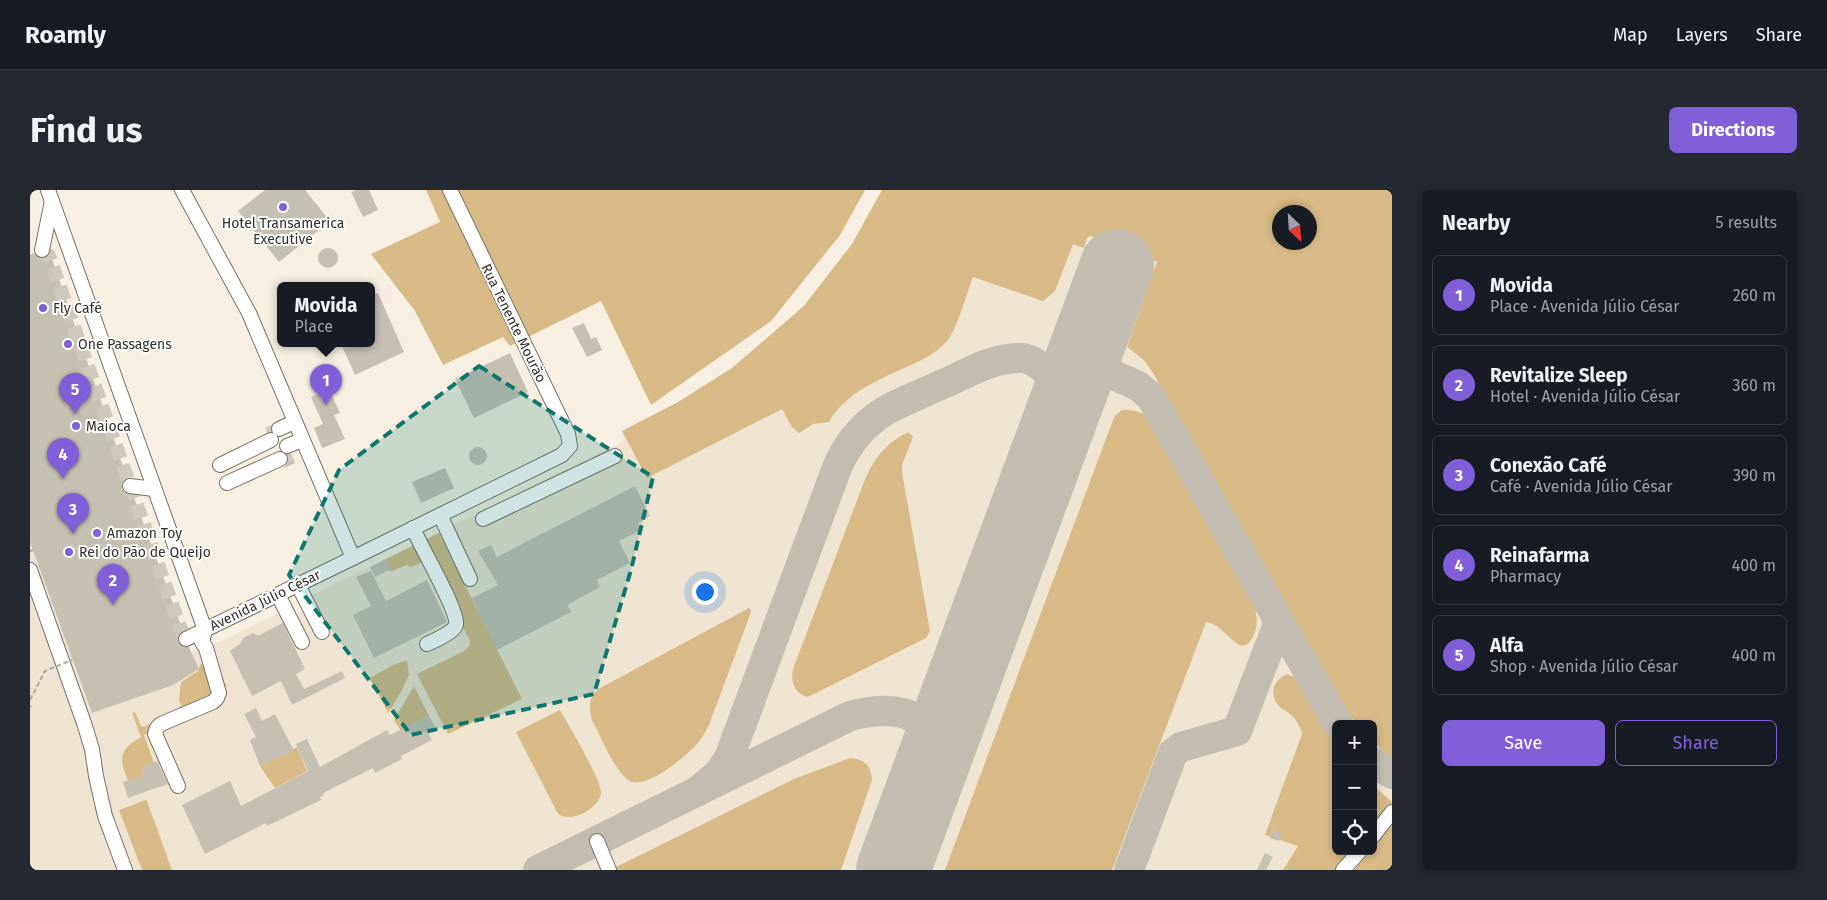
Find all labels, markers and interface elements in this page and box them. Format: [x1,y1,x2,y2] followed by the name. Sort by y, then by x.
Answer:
[25,21,106,49] text: Roamly
[1613,24,1648,46] text: Map
[1676,24,1728,46] text: Layers
[1756,24,1802,46] text: Share
[1669,107,1797,153] button: Directions
[30,109,142,151] text: Find us
[277,201,289,213] marker: Hotel Transamerica Executive
[1272,205,1317,250] north arrow
[1442,210,1510,236] text: Nearby
[1716,213,1777,232] text: 5 results
[222,215,344,248] place label: Hotel Transamerica Executive
[477,261,550,385] street label: Rua Tenente Mourão
[1490,274,1553,297] text: Movida
[277,282,375,347] popup
[1455,286,1463,305] text: 1
[1733,286,1776,305] text: 260 m
[295,294,357,317] text: Movida
[1490,297,1679,316] text: Place · Avenida Júlio César
[53,300,102,317] place label: Fly Café
[37,302,49,314] marker: Fly Café
[295,317,333,336] text: Place
[78,336,172,353] place label: One Passagens
[62,338,74,350] marker: One Passagens
[310,364,342,405] pin: 1
[1490,364,1628,387] text: Revitalize Sleep
[59,373,91,414] pin: 5
[1455,376,1463,395] text: 2
[1733,376,1776,395] text: 360 m
[1490,387,1680,406] text: Hotel · Avenida Júlio César
[86,418,131,435] place label: Maioca
[70,420,82,432] marker: Maioca
[47,438,79,479] pin: 4
[1490,454,1607,477] text: Conexão Café
[1455,466,1463,485] text: 3
[1733,466,1776,485] text: 390 m
[1490,477,1672,496] text: Café · Avenida Júlio César
[57,493,89,534] pin: 3
[107,525,182,542] place label: Amazon Toy
[91,527,103,539] marker: Amazon Toy
[79,544,211,561] place label: Rei do Pão de Queijo
[1490,544,1589,567] text: Reinafarma
[63,546,75,558] marker: Rei do Pão de Queijo
[1454,556,1464,575] text: 4
[1732,556,1776,575] text: 400 m
[97,564,129,605] pin: 2
[207,566,324,635] street label: Avenida Júlio César
[1490,567,1561,586] text: Pharmacy
[692,579,718,605] your location
[1490,634,1524,657] text: Alfa
[1455,646,1463,665] text: 5
[1732,646,1776,665] text: 400 m
[1490,657,1678,676] text: Shop · Avenida Júlio César
[1332,720,1377,855] map controls
[1332,720,1377,765] button: +
[1442,720,1605,766] button: Save
[1615,720,1777,766] button: Share
[1332,765,1377,810] button: −
[1332,810,1377,855] button: locate

